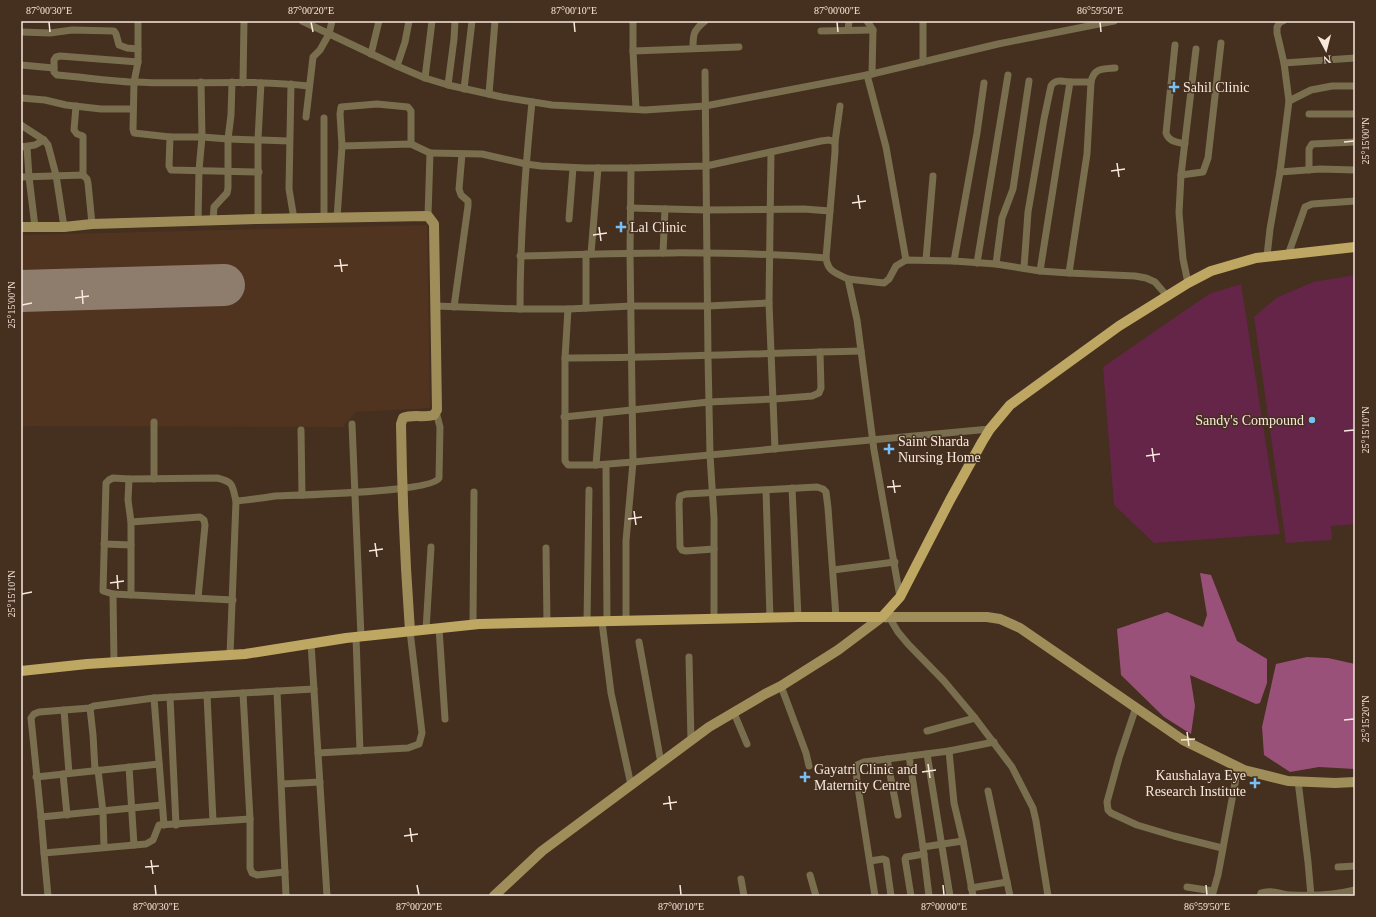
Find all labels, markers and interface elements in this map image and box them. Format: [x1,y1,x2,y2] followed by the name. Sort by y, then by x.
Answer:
[26,5,72,16] text: 87°00'30"E
[288,5,334,16] text: 87°00'20"E
[551,5,597,16] text: 87°00'10"E
[814,5,860,16] text: 87°00'00"E
[1077,5,1123,16] text: 86°59'50"E
[1306,30,1346,70] north arrow
[1322,53,1332,66] text: N
[1183,80,1250,95] place label: Sahil Clinic
[1168,81,1180,93] marker: Sahil Clinic
[1360,117,1371,165] text: 25°15'00"N
[630,220,686,235] place label: Lal Clinic
[615,221,627,233] marker: Lal Clinic
[6,281,17,329] text: 25°15'00"N
[1360,406,1371,454] text: 25°15'10"N
[1195,413,1304,428] place label: Sandy's Compound
[1307,415,1317,425] marker: Sandy's Compound
[898,434,981,465] place label: Saint Sharda Nursing Home
[883,443,895,455] marker: Saint Sharda Nursing Home
[6,570,17,618] text: 25°15'10"N
[1360,695,1371,743] text: 25°15'20"N
[814,762,917,793] place label: Gayatri Clinic and Maternity Centre
[1145,768,1246,799] place label: Kaushalaya Eye Research Institute
[799,771,811,783] marker: Gayatri Clinic and Maternity Centre
[1249,777,1261,789] marker: Kaushalaya Eye Research Institute
[133,901,179,912] text: 87°00'30"E
[396,901,442,912] text: 87°00'20"E
[658,901,704,912] text: 87°00'10"E
[921,901,967,912] text: 87°00'00"E
[1184,901,1230,912] text: 86°59'50"E

